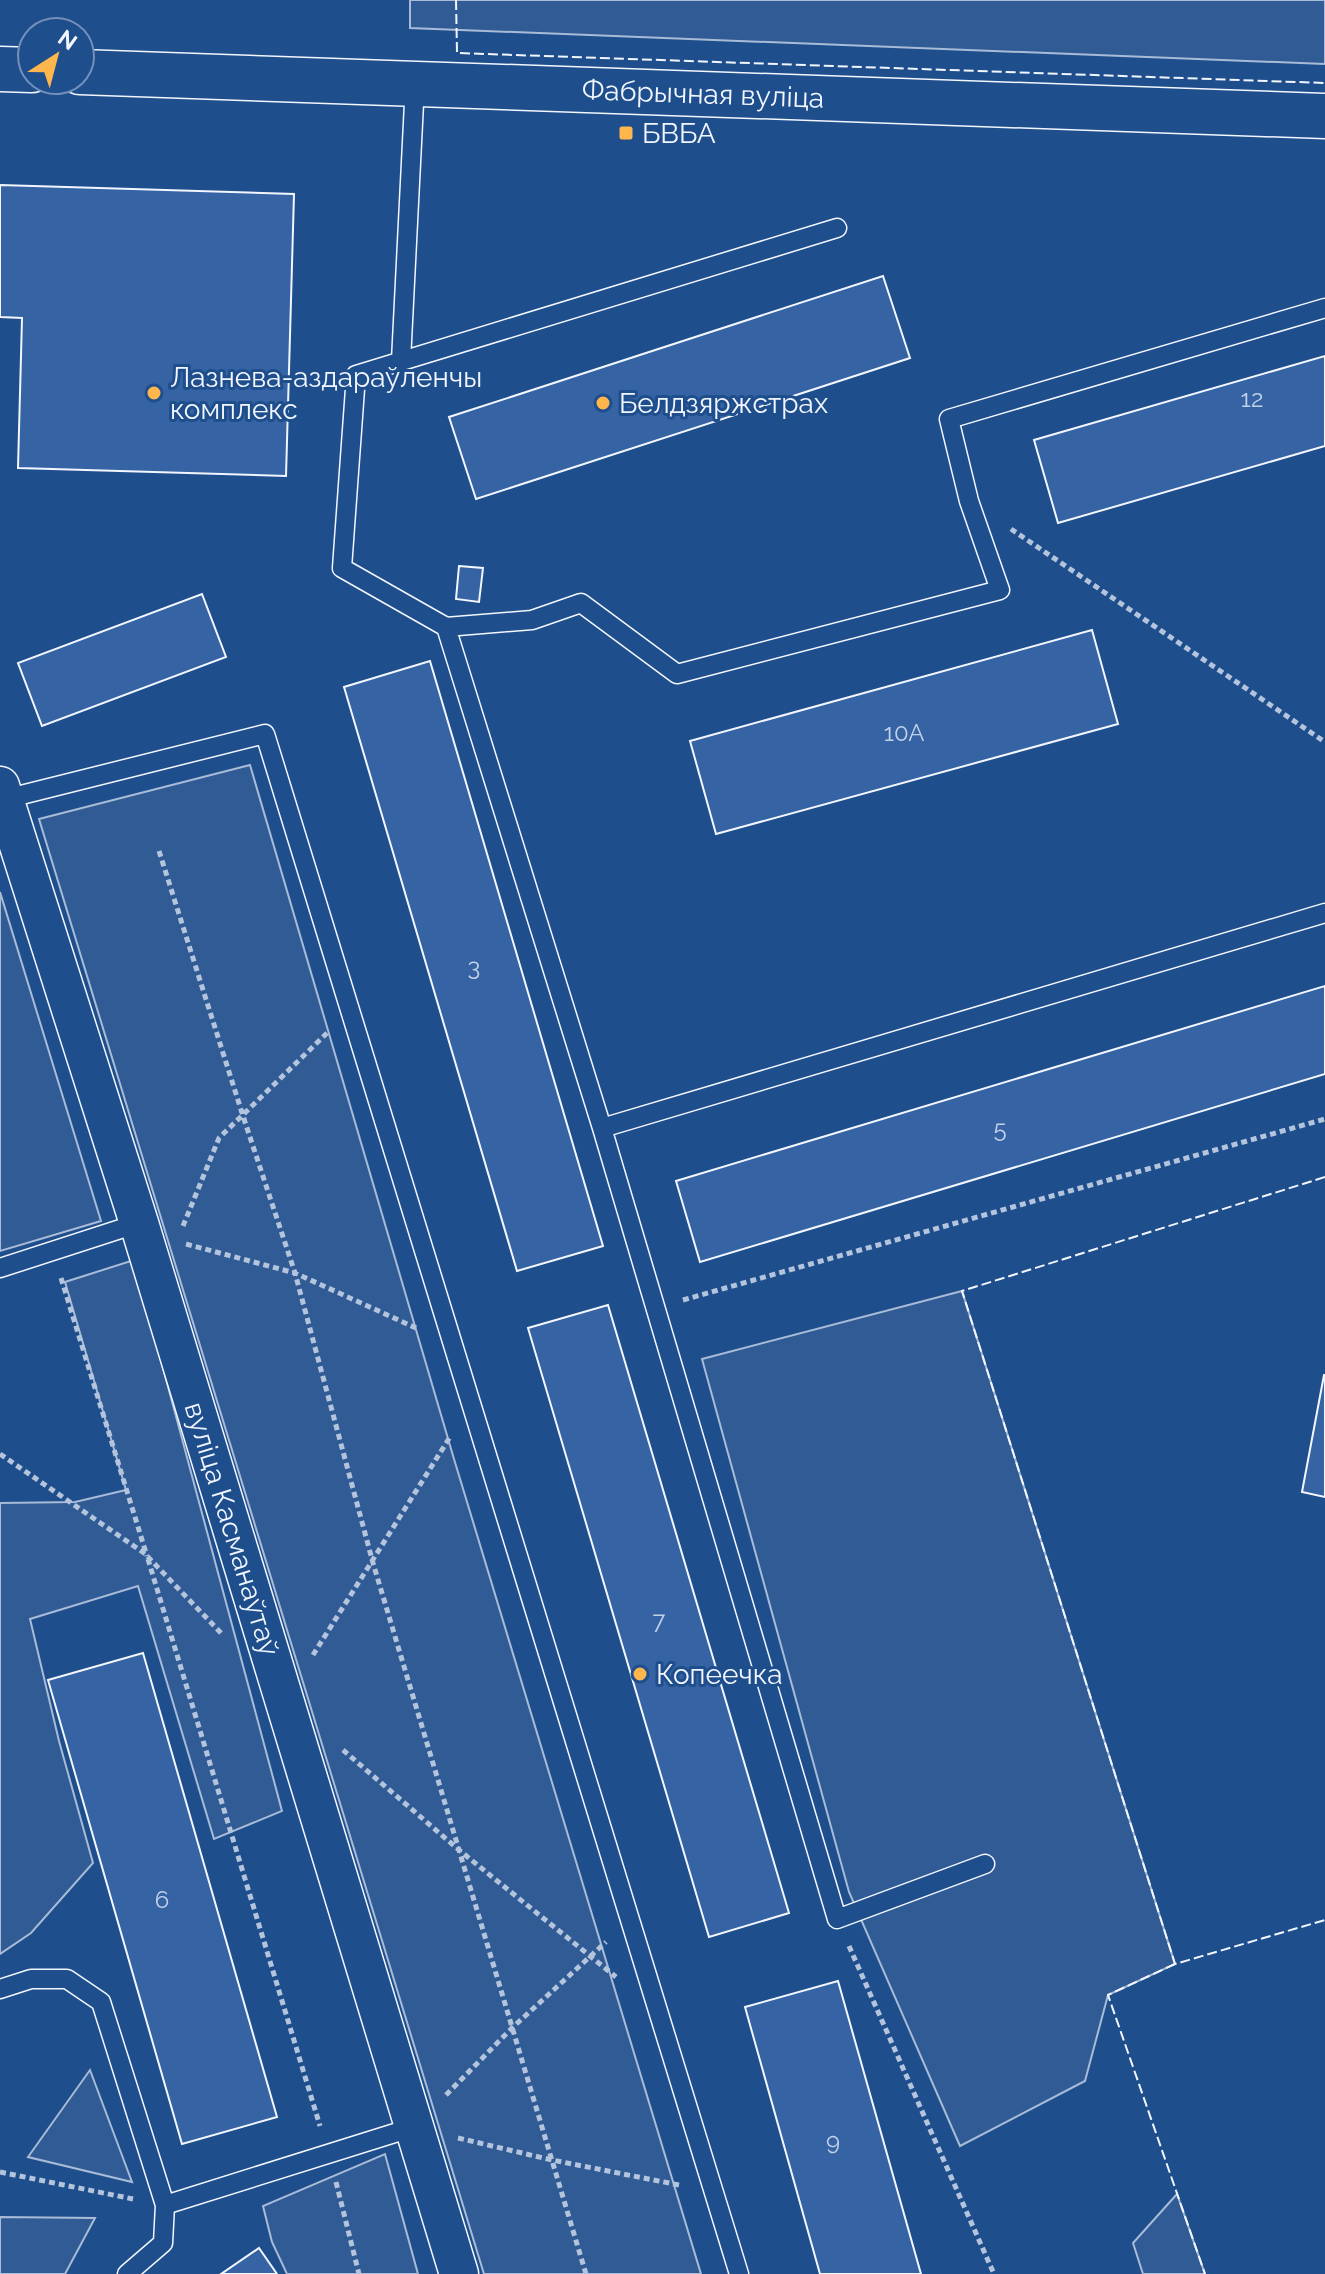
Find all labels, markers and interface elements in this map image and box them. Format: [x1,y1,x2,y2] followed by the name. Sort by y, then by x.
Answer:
[16,16,96,96] north arrow
[53,24,82,55] text: N
[581,73,825,115] street label: Фабрычная вуліца
[642,117,716,150] place label: БВБА
[617,124,635,142] marker: БВБА
[170,361,482,426] place label: Лазнева-аздараўленчы комплекс
[145,384,163,402] marker: Лазнева-аздараўленчы комплекс
[1241,384,1263,413] house number: 12
[619,387,828,420] place label: Белдзяржстрах
[594,394,612,412] marker: Белдзяржстрах
[884,718,924,747] house number: 10А
[468,952,480,981] house number: 3
[993,1114,1007,1143] house number: 5
[178,1398,286,1660] street label: вуліца Касманаўтаў
[653,1606,666,1635] house number: 7
[656,1658,783,1691] place label: Копеечка
[631,1665,649,1683] marker: Копеечка
[155,1885,169,1914] house number: 6
[826,2127,840,2156] house number: 9

